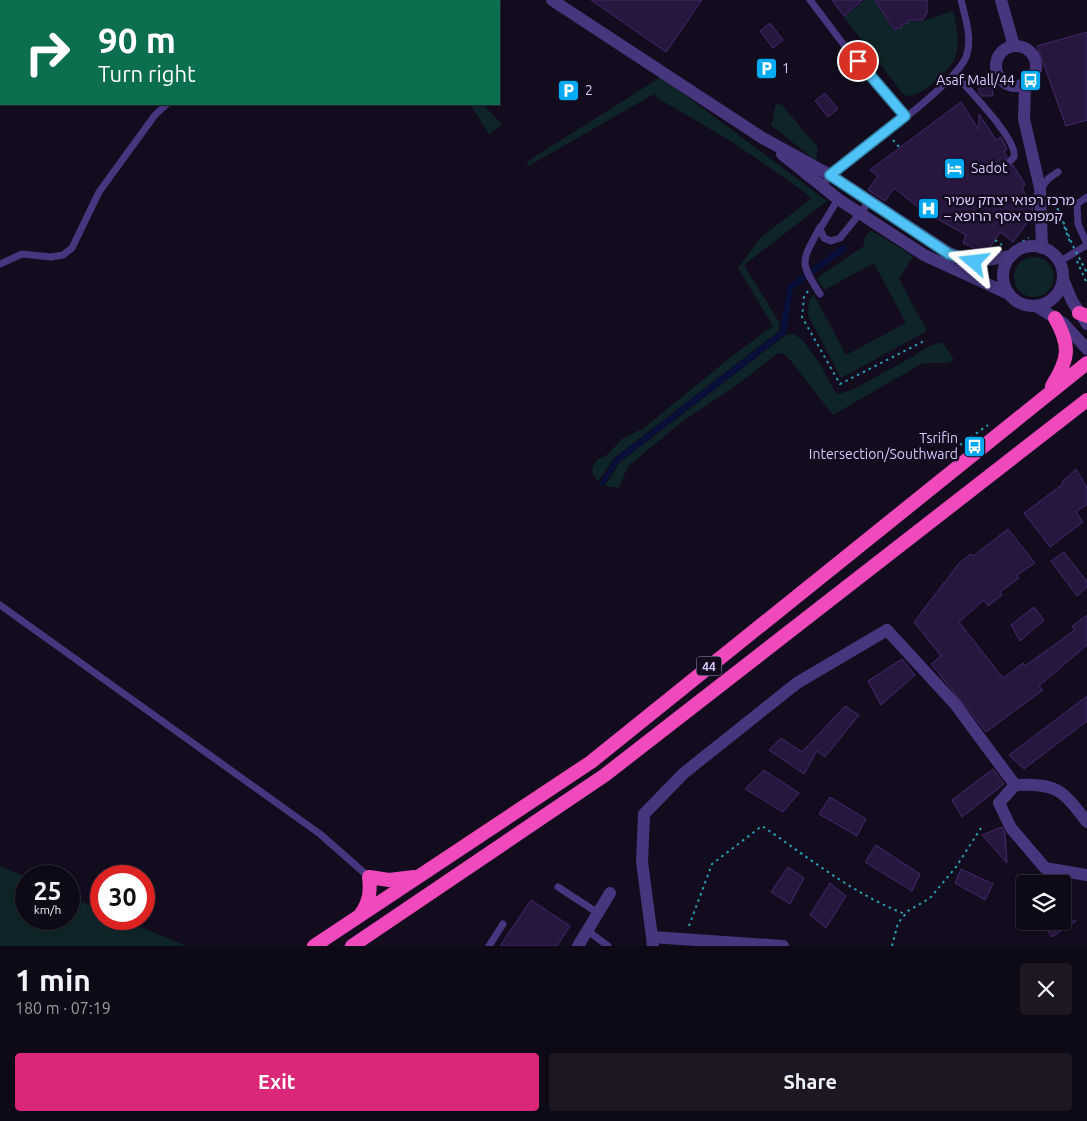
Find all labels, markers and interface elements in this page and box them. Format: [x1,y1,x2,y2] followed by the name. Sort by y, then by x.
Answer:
[15,20,80,85] icon: right
[98,20,176,60] text: 90 m
[837,40,879,82] pin
[844,47,872,75] icon: arrive
[754,56,778,80] parking icon: 1
[782,60,790,76] place label: 1
[98,61,196,86] text: Turn right
[1019,68,1043,92] bus stop icon: Asaf Mall/44
[936,72,1015,88] place label: Asaf Mall/44
[557,78,581,102] parking icon: 2
[585,82,593,98] place label: 2
[943,156,967,180] hotel icon: Sadot
[971,160,1008,176] place label: Sadot
[943,192,1075,224] place label: מרכז רפואי יצחק שמיר – קמפוס אסף הרופא
[916,196,940,220] hospital icon: מרכז רפואי יצחק שמיר – קמפוס אסף הרופא
[947,235,999,287] position arrow
[809,430,958,462] place label: Tsrifin Intersection/Southward
[962,434,986,458] bus stop icon: Tsrifin Intersection/Southward
[696,656,722,676] road number: 44
[90,865,155,930] speed limit sign: 30
[1016,875,1071,930] map controls
[1016,875,1071,930] button: layers
[33,877,62,905] text: 25
[34,903,61,916] text: km/h
[15,963,91,997] text: 1 min
[1020,963,1072,1015] button: close
[15,999,111,1017] text: 180 m · 07:19
[15,1053,539,1111] button: Exit
[549,1053,1072,1111] button: Share

